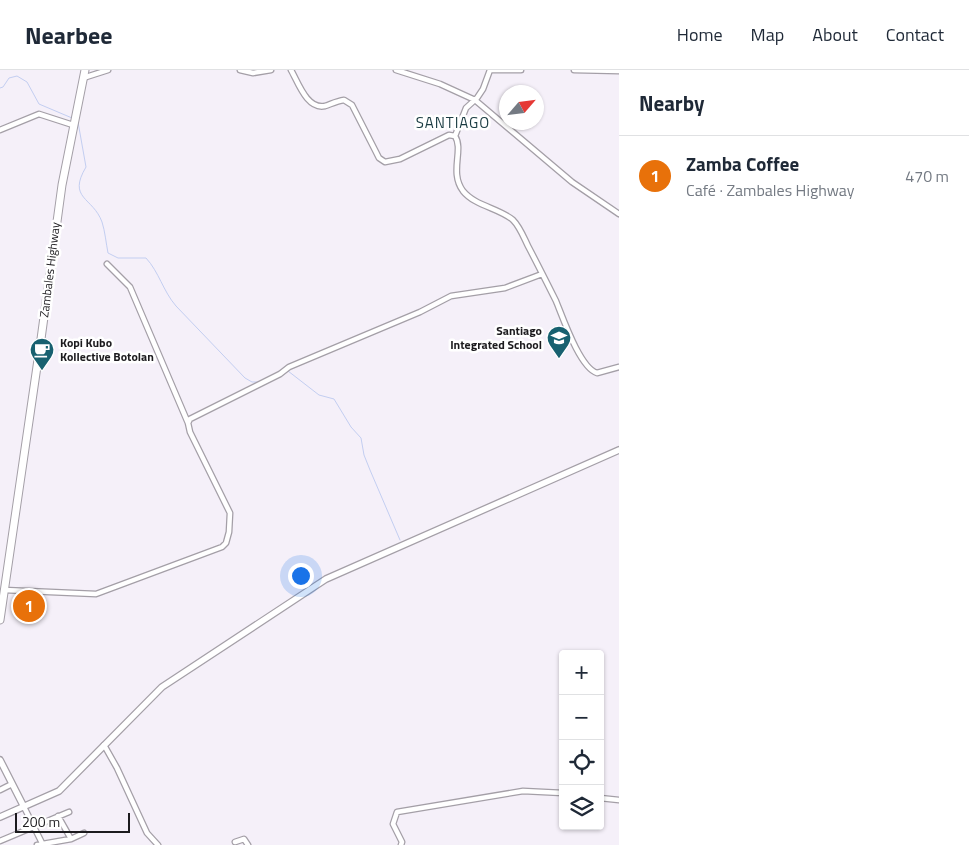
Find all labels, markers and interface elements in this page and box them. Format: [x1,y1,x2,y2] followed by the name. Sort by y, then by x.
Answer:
[25,17,112,53] text: Nearbee
[677,21,723,48] text: Home
[751,21,784,48] text: Map
[812,21,858,48] text: About
[886,21,944,48] text: Contact
[499,85,544,130] north arrow
[639,87,704,119] text: Nearby
[416,111,490,134] district label: SANTIAGO
[686,149,799,178] text: Zamba Coffee
[651,164,659,188] text: 1
[905,164,949,188] text: 470 m
[686,178,854,202] text: Café · Zambales Highway
[34,221,65,319] street label: Zambales Highway
[450,321,542,354] place label: Santiago Integrated School
[546,325,572,359] school or university icon: Santiago Integrated School
[60,333,154,366] place label: Kopi Kubo Kollective Botolan
[29,337,55,371] cafe icon: Kopi Kubo Kollective Botolan
[288,563,314,589] your location
[13,587,45,625] pin: 1
[559,650,604,830] map controls
[559,650,604,695] button: +
[559,695,604,740] button: −
[559,740,604,785] button: locate
[559,785,604,830] button: layers
[15,810,130,833] scale bar
[22,811,60,832] text: 200 m

